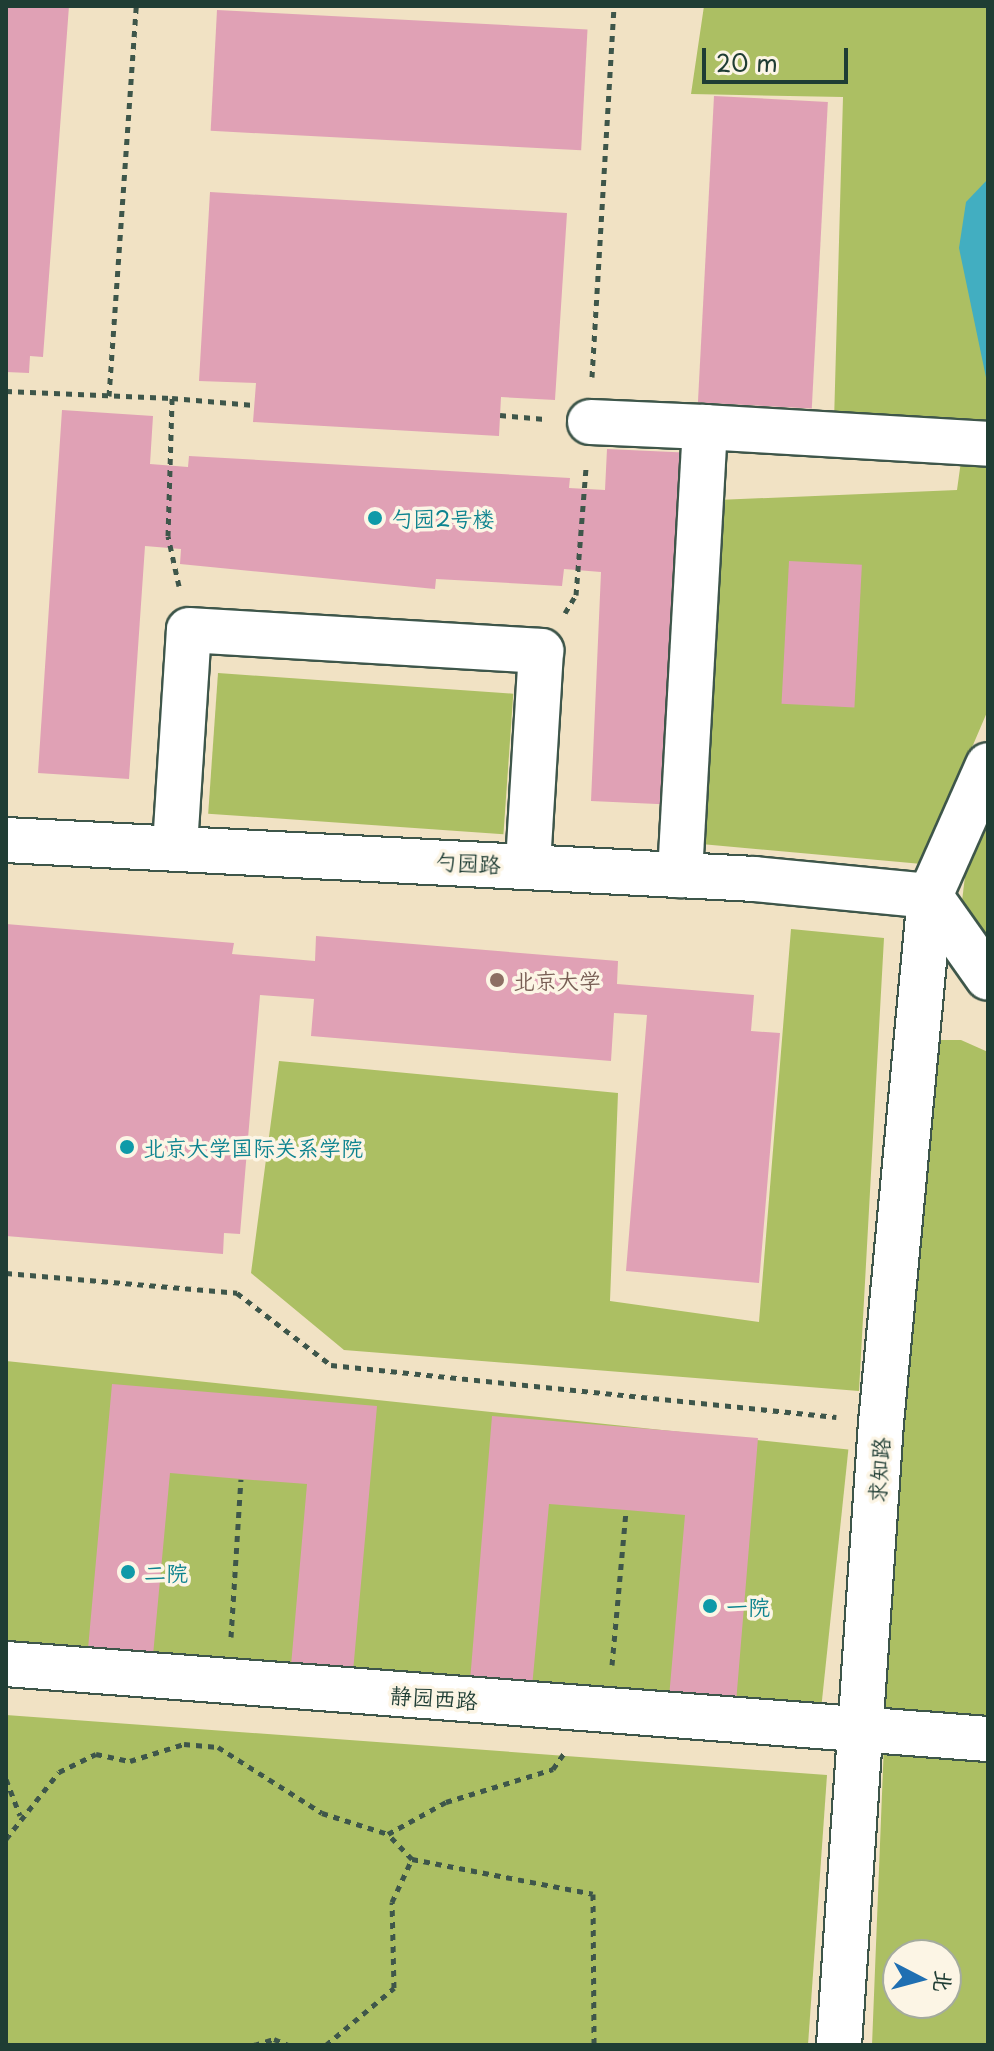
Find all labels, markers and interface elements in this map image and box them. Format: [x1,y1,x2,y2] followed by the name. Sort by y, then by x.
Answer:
[706,32,852,82] scale bar
[716,44,778,80] text: 20 m
[391,505,495,531] place label: 勺园2号楼
[366,509,384,527] marker: 勺园2号楼
[434,847,502,877] street label: 勺园路
[513,967,601,993] place label: 北京大学
[488,971,506,989] marker: 北京大学
[143,1134,363,1160] place label: 北京大学国际关系学院
[118,1138,136,1156] marker: 北京大学国际关系学院
[863,1436,893,1504] street label: 求知路
[144,1559,188,1585] place label: 二院
[119,1563,137,1581] marker: 二院
[726,1593,770,1619] place label: 一院
[701,1597,719,1615] marker: 一院
[389,1681,479,1713] street label: 静园西路
[882,1939,962,2019] north arrow
[927,1969,962,1994] text: 北

